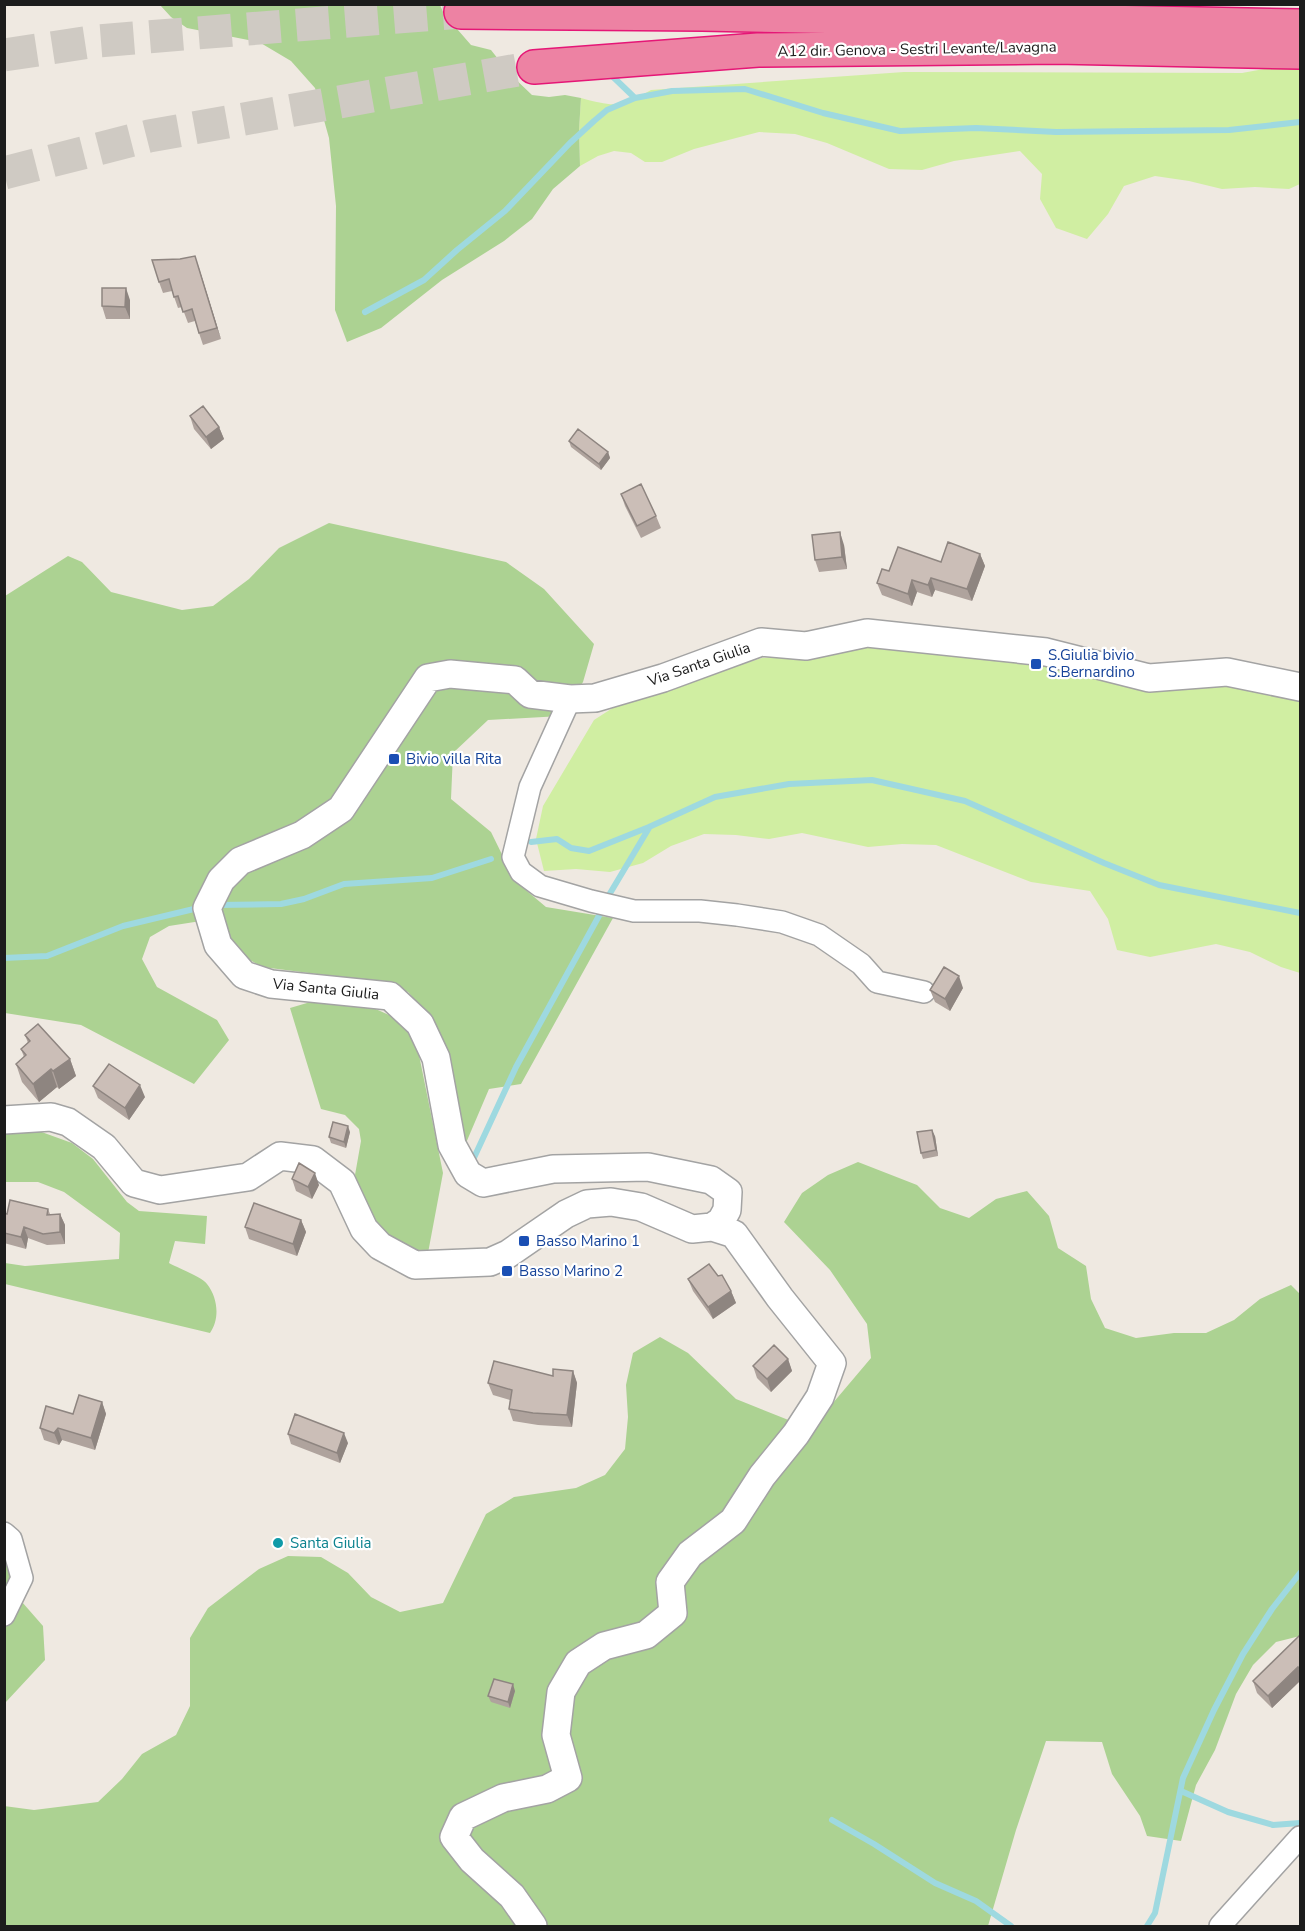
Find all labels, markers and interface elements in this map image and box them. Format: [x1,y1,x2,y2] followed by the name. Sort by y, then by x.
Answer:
[777,37,1057,61] street label: A12 dir. Genova - Sestri Levante/Lavagna
[644,637,753,691] street label: Via Santa Giulia
[1048,645,1135,682] place label: S.Giulia bivio S.Bernardino
[1029,657,1043,671] marker: S.Giulia bivio S.Bernardino
[406,749,502,769] place label: Bivio villa Rita
[387,752,401,766] marker: Bivio villa Rita
[271,973,380,1005] street label: Via Santa Giulia
[536,1231,640,1251] place label: Basso Marino 1
[517,1234,531,1248] marker: Basso Marino 1
[519,1261,623,1281] place label: Basso Marino 2
[500,1264,514,1278] marker: Basso Marino 2
[290,1533,371,1553] place label: Santa Giulia
[271,1536,285,1550] marker: Santa Giulia

